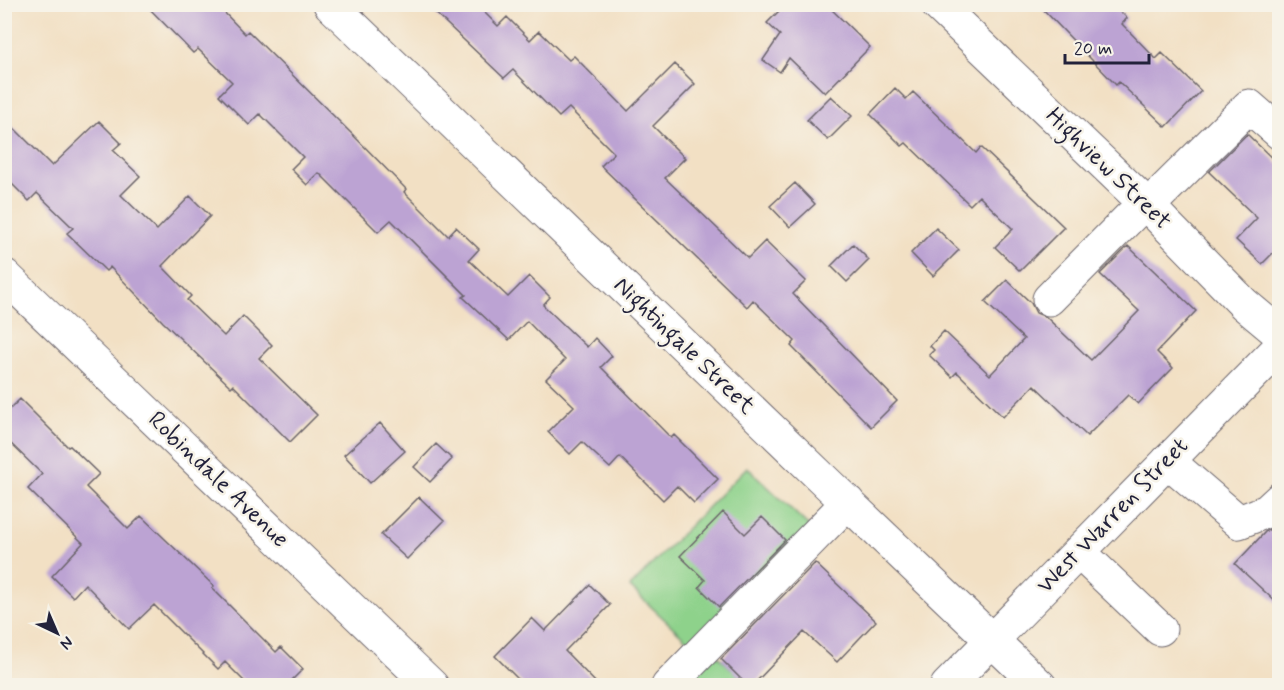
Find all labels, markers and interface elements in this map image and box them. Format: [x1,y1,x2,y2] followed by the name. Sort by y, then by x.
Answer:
[1065,27,1149,65] scale bar
[1074,37,1112,61] text: 20 m
[1036,101,1177,239] street label: Highview Street
[604,270,761,424] street label: Nightingale Street
[141,405,295,555] street label: Robindale Avenue
[1031,431,1195,601] street label: West Warren Street
[27,603,87,663] north arrow
[55,631,78,654] text: N

